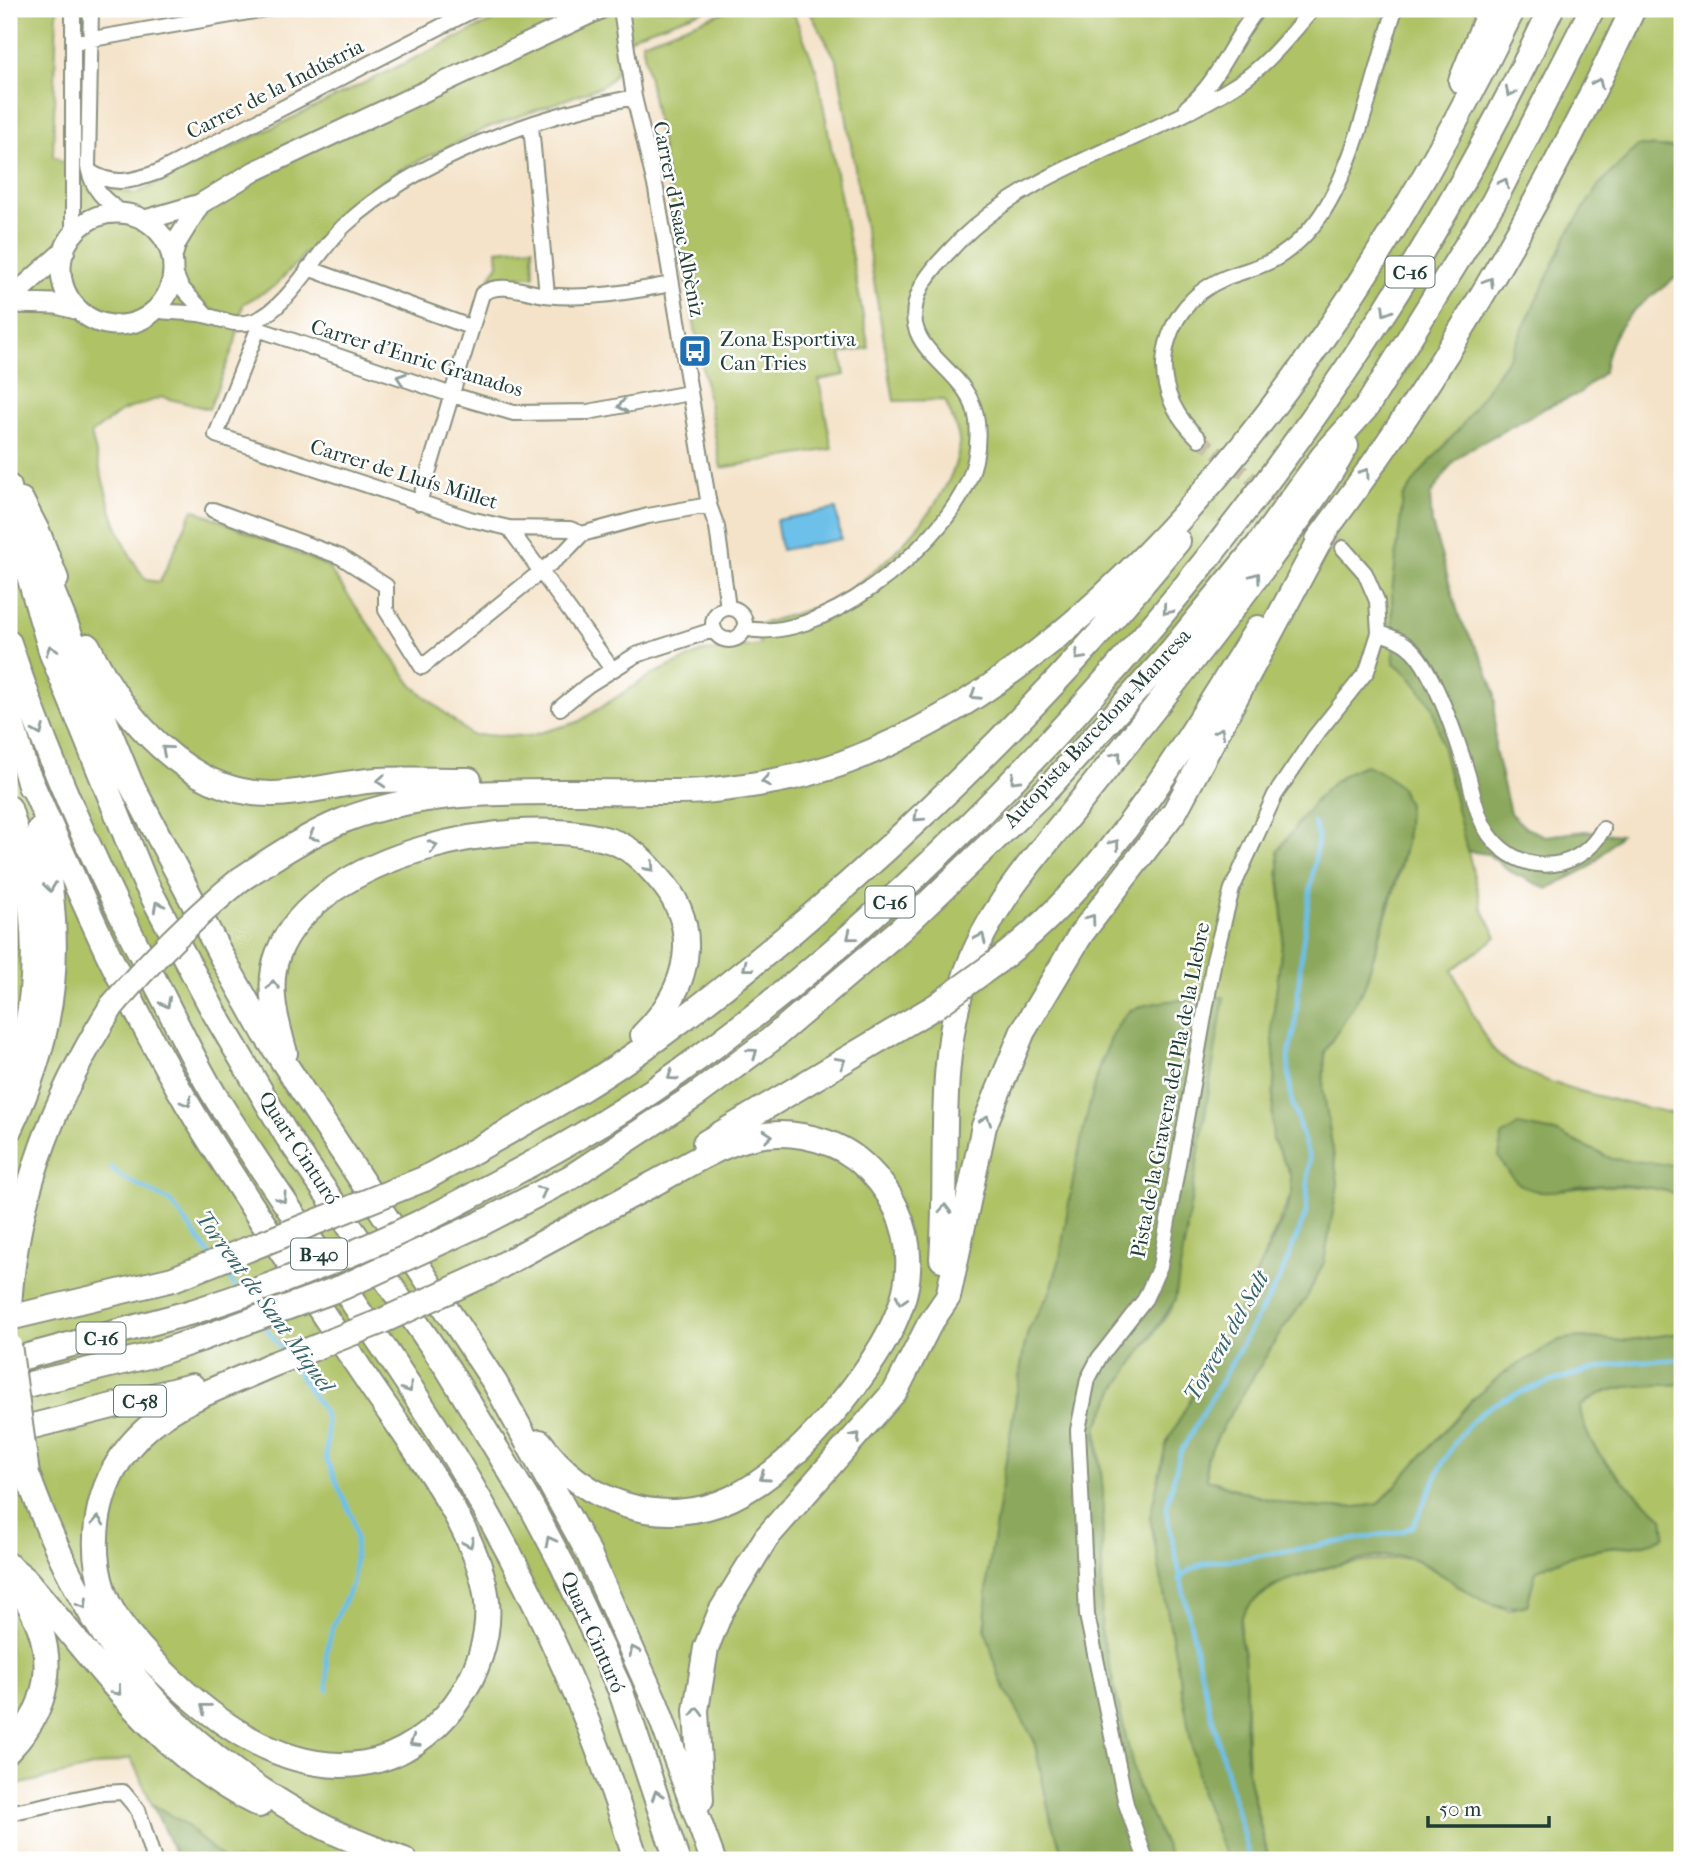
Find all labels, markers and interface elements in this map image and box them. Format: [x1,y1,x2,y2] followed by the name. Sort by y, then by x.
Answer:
[182,34,368,144] street label: Carrer de la Indústria
[1590,77,1604,90] one-way arrow
[1505,85,1519,97] one-way arrow
[648,119,710,319] street label: Carrer d'Isaac Albèniz
[1495,178,1509,190] one-way arrow
[1386,256,1434,288] road number: C-16
[1481,277,1494,290] one-way arrow
[1382,304,1395,317] one-way arrow
[308,314,526,402] street label: Carrer d'Enric Granados
[720,327,856,375] place label: Zona Esportiva Can Tries
[676,332,714,370] bus stop icon: Zona Esportiva Can Tries
[395,372,407,386] one-way arrow
[616,398,628,413] one-way arrow
[307,434,501,514] street label: Carrer de Lluís Millet
[1357,468,1369,481] one-way arrow
[1248,572,1260,584] one-way arrow
[1163,601,1175,614] one-way arrow
[998,623,1196,833] street label: Autopista Barcelona-Manresa
[45,645,60,657] one-way arrow
[1075,648,1088,661] one-way arrow
[970,687,983,700] one-way arrow
[31,723,45,736] one-way arrow
[1212,727,1225,739] one-way arrow
[161,746,174,758] one-way arrow
[1108,752,1121,764] one-way arrow
[1010,771,1023,784] one-way arrow
[375,773,386,788] one-way arrow
[761,773,772,788] one-way arrow
[913,809,926,822] one-way arrow
[308,827,320,841] one-way arrow
[1106,839,1119,851] one-way arrow
[427,840,439,855] one-way arrow
[641,859,654,872] one-way arrow
[43,882,58,893] one-way arrow
[866,887,914,918] road number: C-16
[153,900,166,913] one-way arrow
[1083,914,1095,927] one-way arrow
[1126,920,1214,1260] street label: Pista de la Gravera del Pla de la Llebre
[846,928,859,940] one-way arrow
[973,933,987,945] one-way arrow
[742,958,755,971] one-way arrow
[265,979,281,990] one-way arrow
[158,996,171,1008] one-way arrow
[745,1049,757,1061] one-way arrow
[833,1057,846,1070] one-way arrow
[667,1068,680,1081] one-way arrow
[254,1087,344,1209] street label: Quart Cinturó
[179,1095,192,1108] one-way arrow
[978,1114,993,1126] one-way arrow
[763,1129,774,1144] one-way arrow
[535,1186,547,1200] one-way arrow
[274,1191,287,1204] one-way arrow
[937,1204,952,1215] one-way arrow
[190,1205,341,1399] water label: Torrent de Sant Miquel
[291,1238,347,1270] road number: B-40
[1178,1264,1276,1406] water label: Torrent del Salt
[895,1293,910,1305] one-way arrow
[76,1322,126,1354] road number: C-16
[400,1380,412,1393] one-way arrow
[114,1386,166,1416] road number: C-58
[848,1432,860,1445] one-way arrow
[759,1468,772,1481] one-way arrow
[90,1515,105,1526] one-way arrow
[545,1535,558,1548] one-way arrow
[461,1536,474,1549] one-way arrow
[556,1568,630,1696] street label: Quart Cinturó
[75,1596,88,1609] one-way arrow
[628,1646,642,1658] one-way arrow
[109,1683,121,1696] one-way arrow
[200,1704,213,1717] one-way arrow
[689,1706,704,1717] one-way arrow
[408,1734,421,1747] one-way arrow
[1428,1785,1549,1829] scale bar
[651,1789,665,1802] one-way arrow
[1439,1797,1482,1821] text: 50 m

